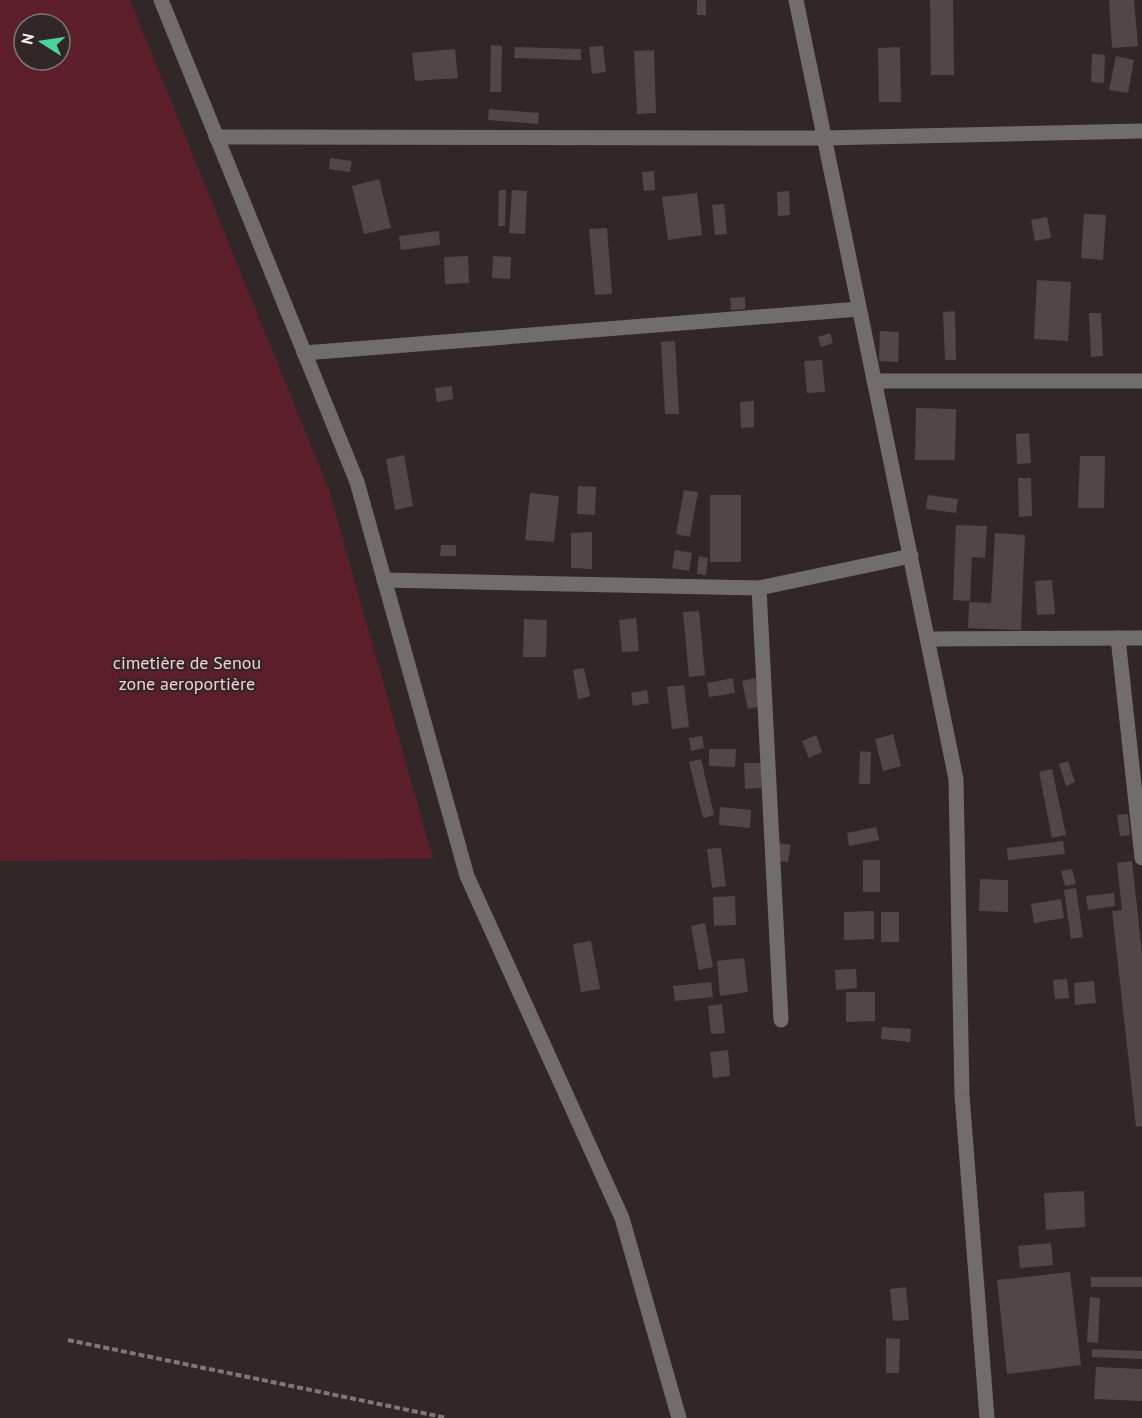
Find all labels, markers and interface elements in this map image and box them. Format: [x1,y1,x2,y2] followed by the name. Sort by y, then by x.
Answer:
[12,12,72,72] north arrow
[16,32,38,46] text: N
[113,651,261,695] park label: cimetière de Senou zone aeroportière

